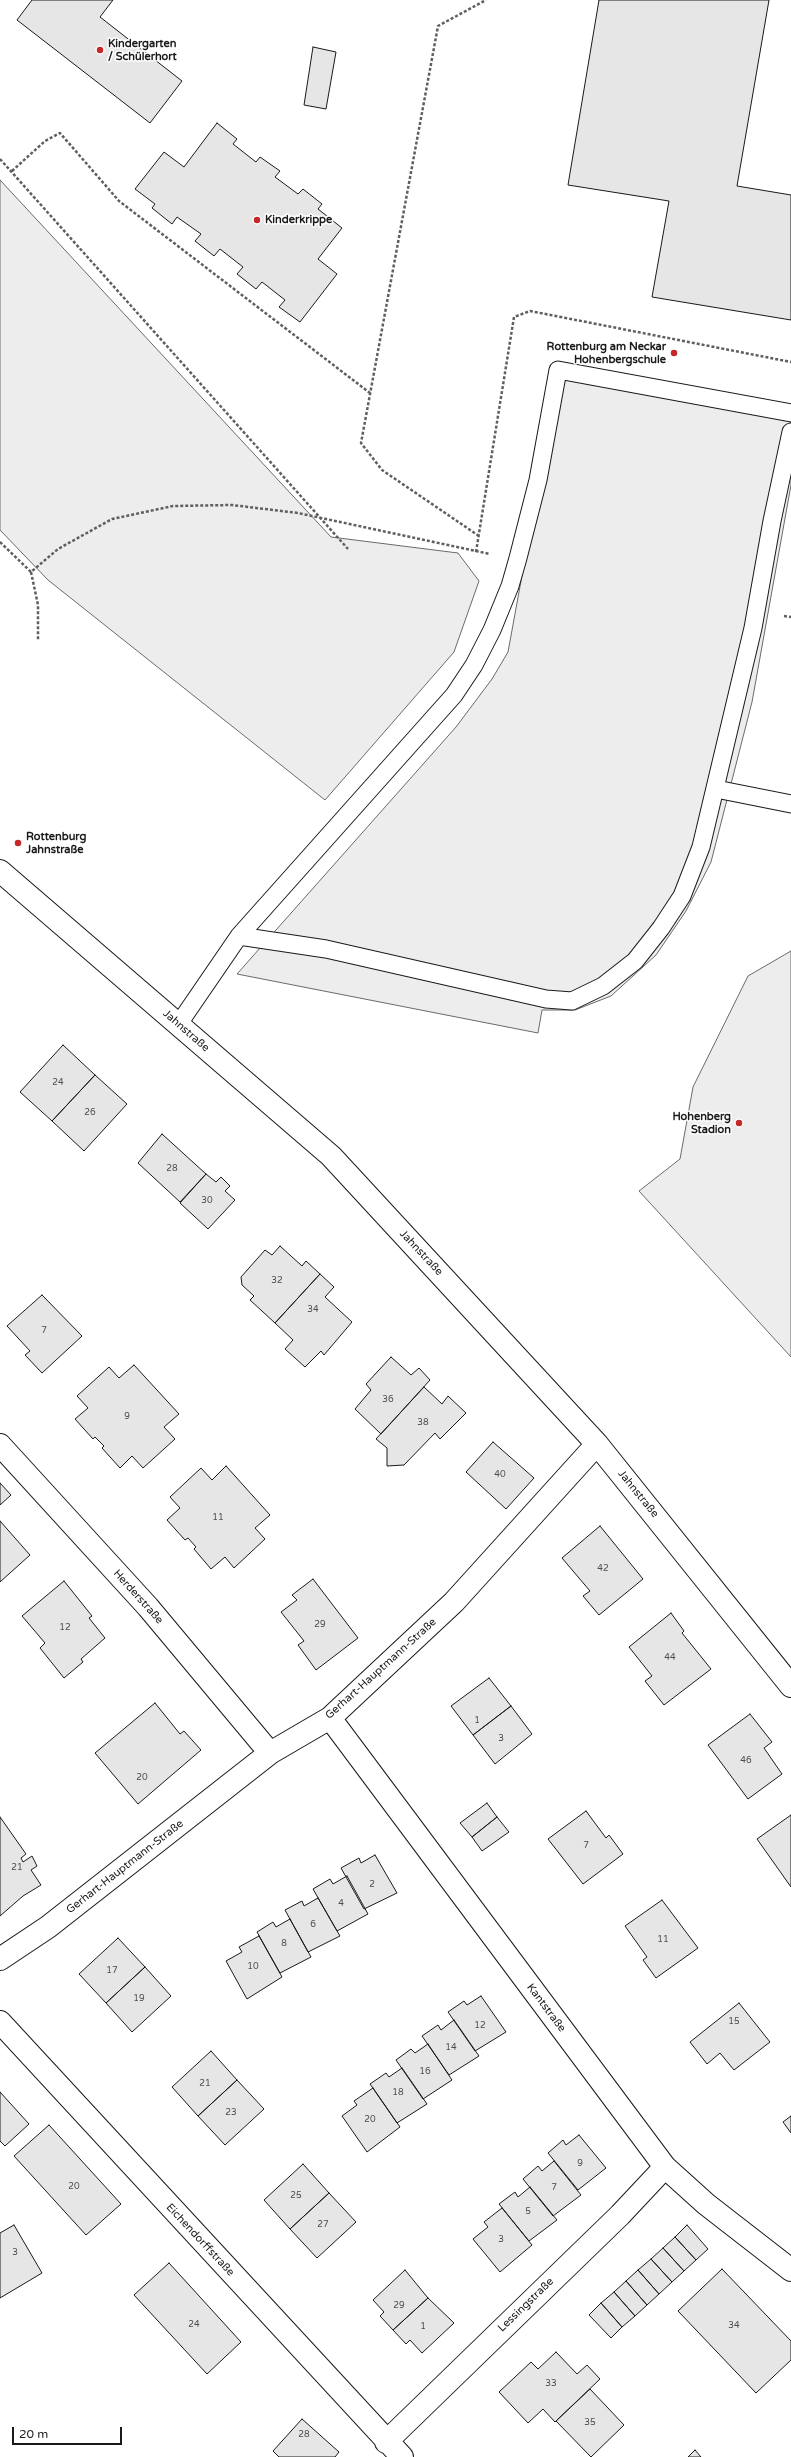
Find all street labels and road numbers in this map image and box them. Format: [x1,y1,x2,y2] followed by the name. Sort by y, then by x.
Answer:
[160,1007,212,1055] street label: Jahnstraße
[397,1227,445,1279] street label: Jahnstraße
[615,1468,661,1520] street label: Jahnstraße
[110,1567,166,1627] street label: Herderstraße
[323,1616,439,1722] street label: Gerhart-Hauptmann-Straße
[64,1817,186,1917] street label: Gerhart-Hauptmann-Straße
[524,1981,568,2035] street label: Kantstraße
[163,2201,237,2279] street label: Eichendorffstraße
[495,2275,557,2335] street label: Lessingstraße

